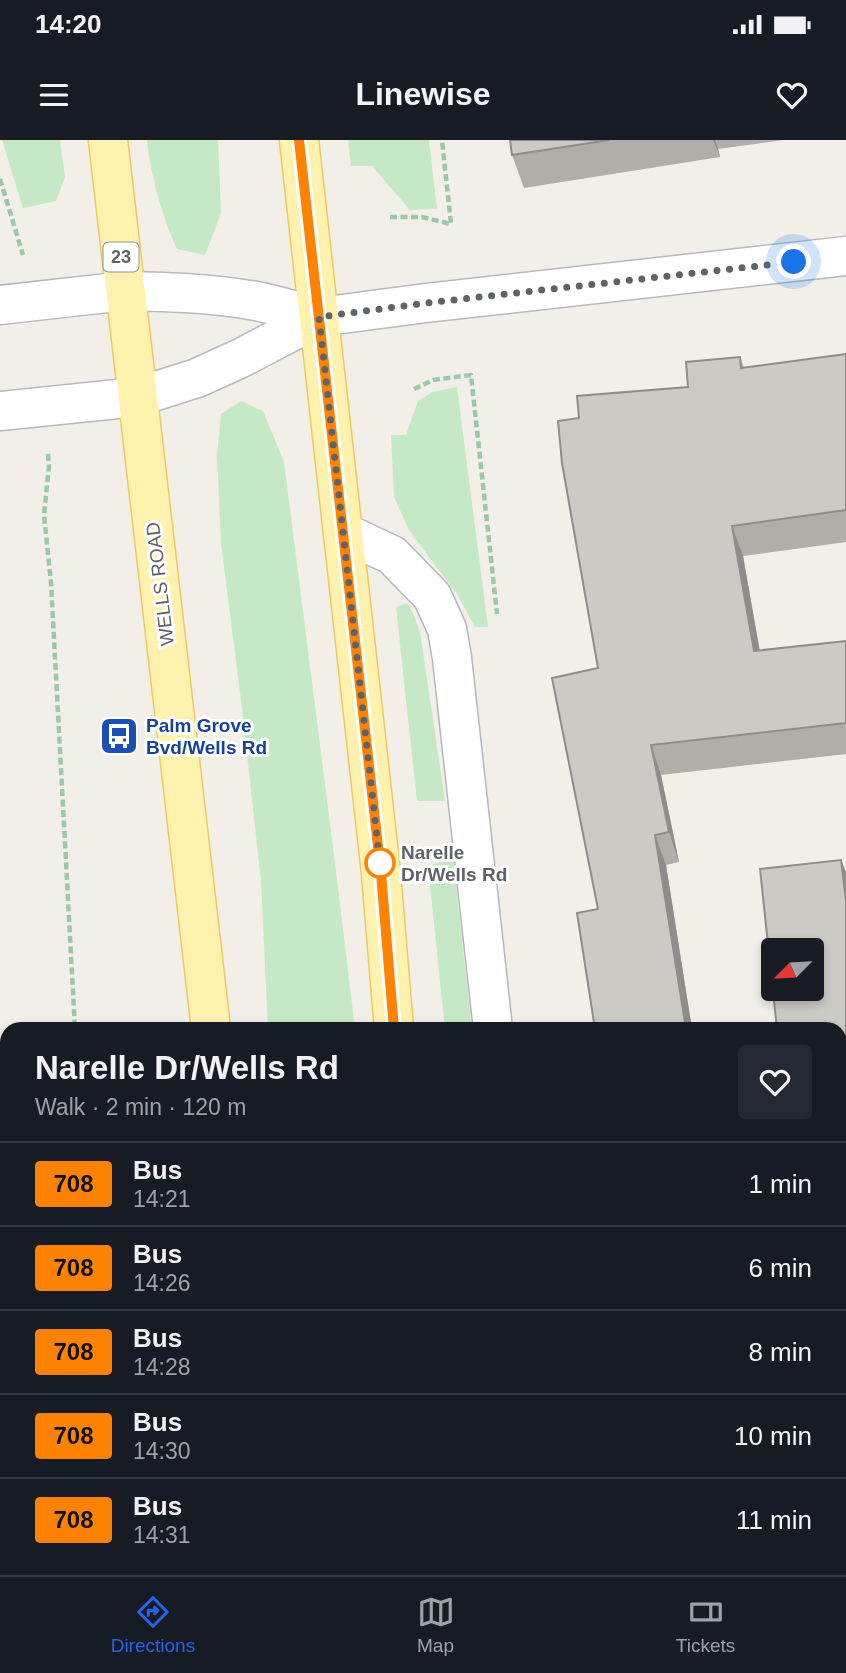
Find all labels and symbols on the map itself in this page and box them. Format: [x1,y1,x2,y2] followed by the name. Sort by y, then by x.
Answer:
[104,243,138,272] road number: 23
[776,244,811,279] your location
[142,521,178,647] street label: WELLS ROAD
[98,715,140,757] bus stop icon: Palm Grove Bvd/Wells Rd
[146,715,267,758] place label: Palm Grove Bvd/Wells Rd
[401,842,507,885] place label: Narelle Dr/Wells Rd
[365,848,395,878] marker: Narelle Dr/Wells Rd
[761,938,824,1001] north arrow

